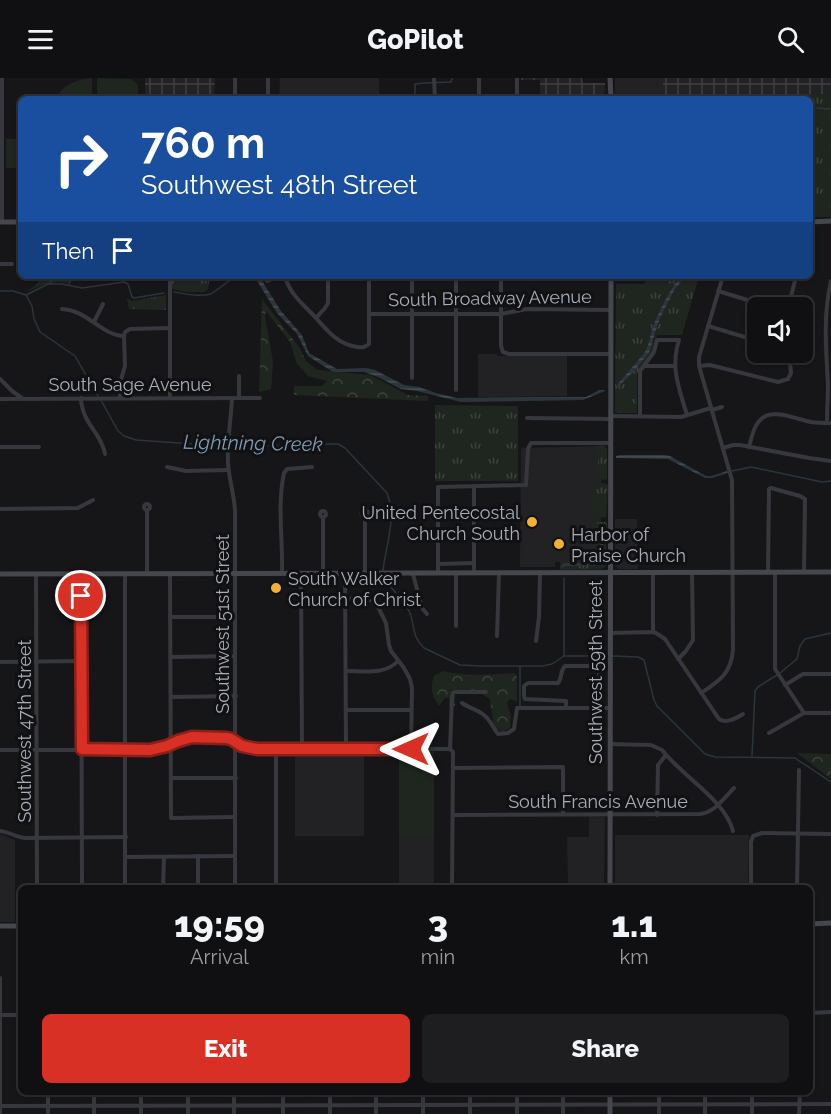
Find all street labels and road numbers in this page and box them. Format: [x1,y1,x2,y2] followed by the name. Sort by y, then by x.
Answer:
[388,286,592,310] street label: South Broadway Avenue
[48,374,212,395] street label: South Sage Avenue
[212,534,233,714] street label: Southwest 51st Street
[585,580,606,764] street label: Southwest 59th Street
[14,639,35,823] street label: Southwest 47th Street
[508,791,688,812] street label: South Francis Avenue

